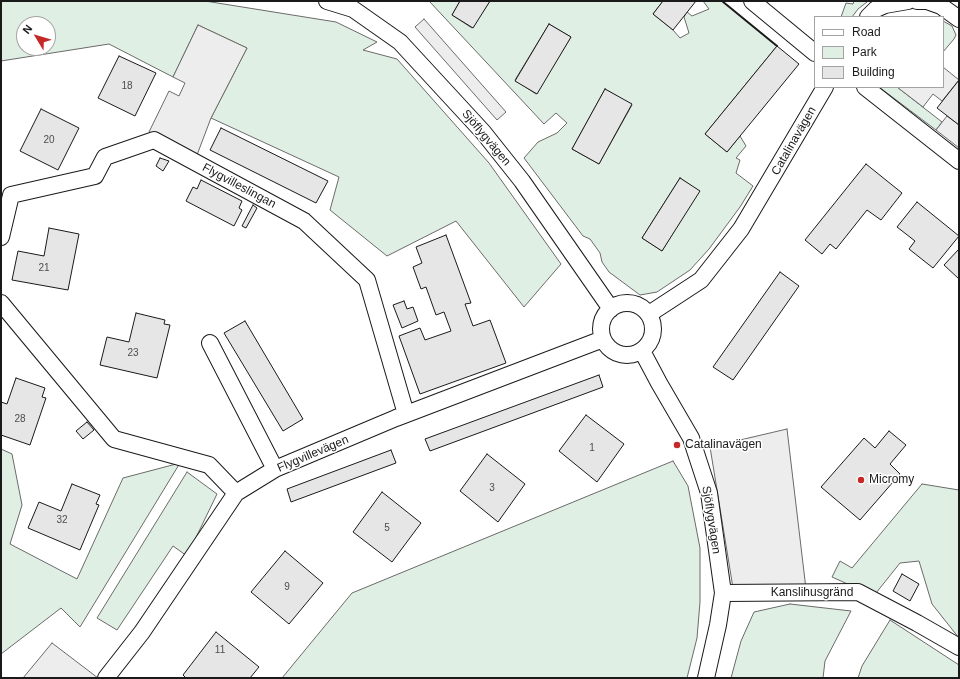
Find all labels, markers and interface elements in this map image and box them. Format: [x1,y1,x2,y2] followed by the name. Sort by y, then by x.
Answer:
[16,16,56,56] north arrow
[814,16,944,88] legend
[20,22,35,36] text: N
[852,25,881,39] text: Road
[852,45,877,59] text: Park
[852,65,895,79] text: Building
[121,80,133,92] house number: 18
[769,104,819,178] street label: Catalinavägen
[458,107,514,169] street label: Sjöflygvägen
[43,134,55,146] house number: 20
[200,161,278,211] street label: Flygvilleslingan
[38,262,50,274] house number: 21
[127,347,139,359] house number: 23
[14,413,26,425] house number: 28
[275,433,351,475] street label: Flygvillevägen
[685,438,762,452] place label: Catalinavägen
[672,440,682,450] marker: Catalinavägen
[589,442,595,454] house number: 1
[869,473,914,487] place label: Micromy
[856,475,866,485] marker: Micromy
[489,482,495,494] house number: 3
[699,485,723,555] street label: Sjöflygvägen
[56,514,68,526] house number: 32
[384,522,390,534] house number: 5
[284,581,290,593] house number: 9
[771,586,853,600] street label: Kanslihusgränd
[215,644,225,656] house number: 11

